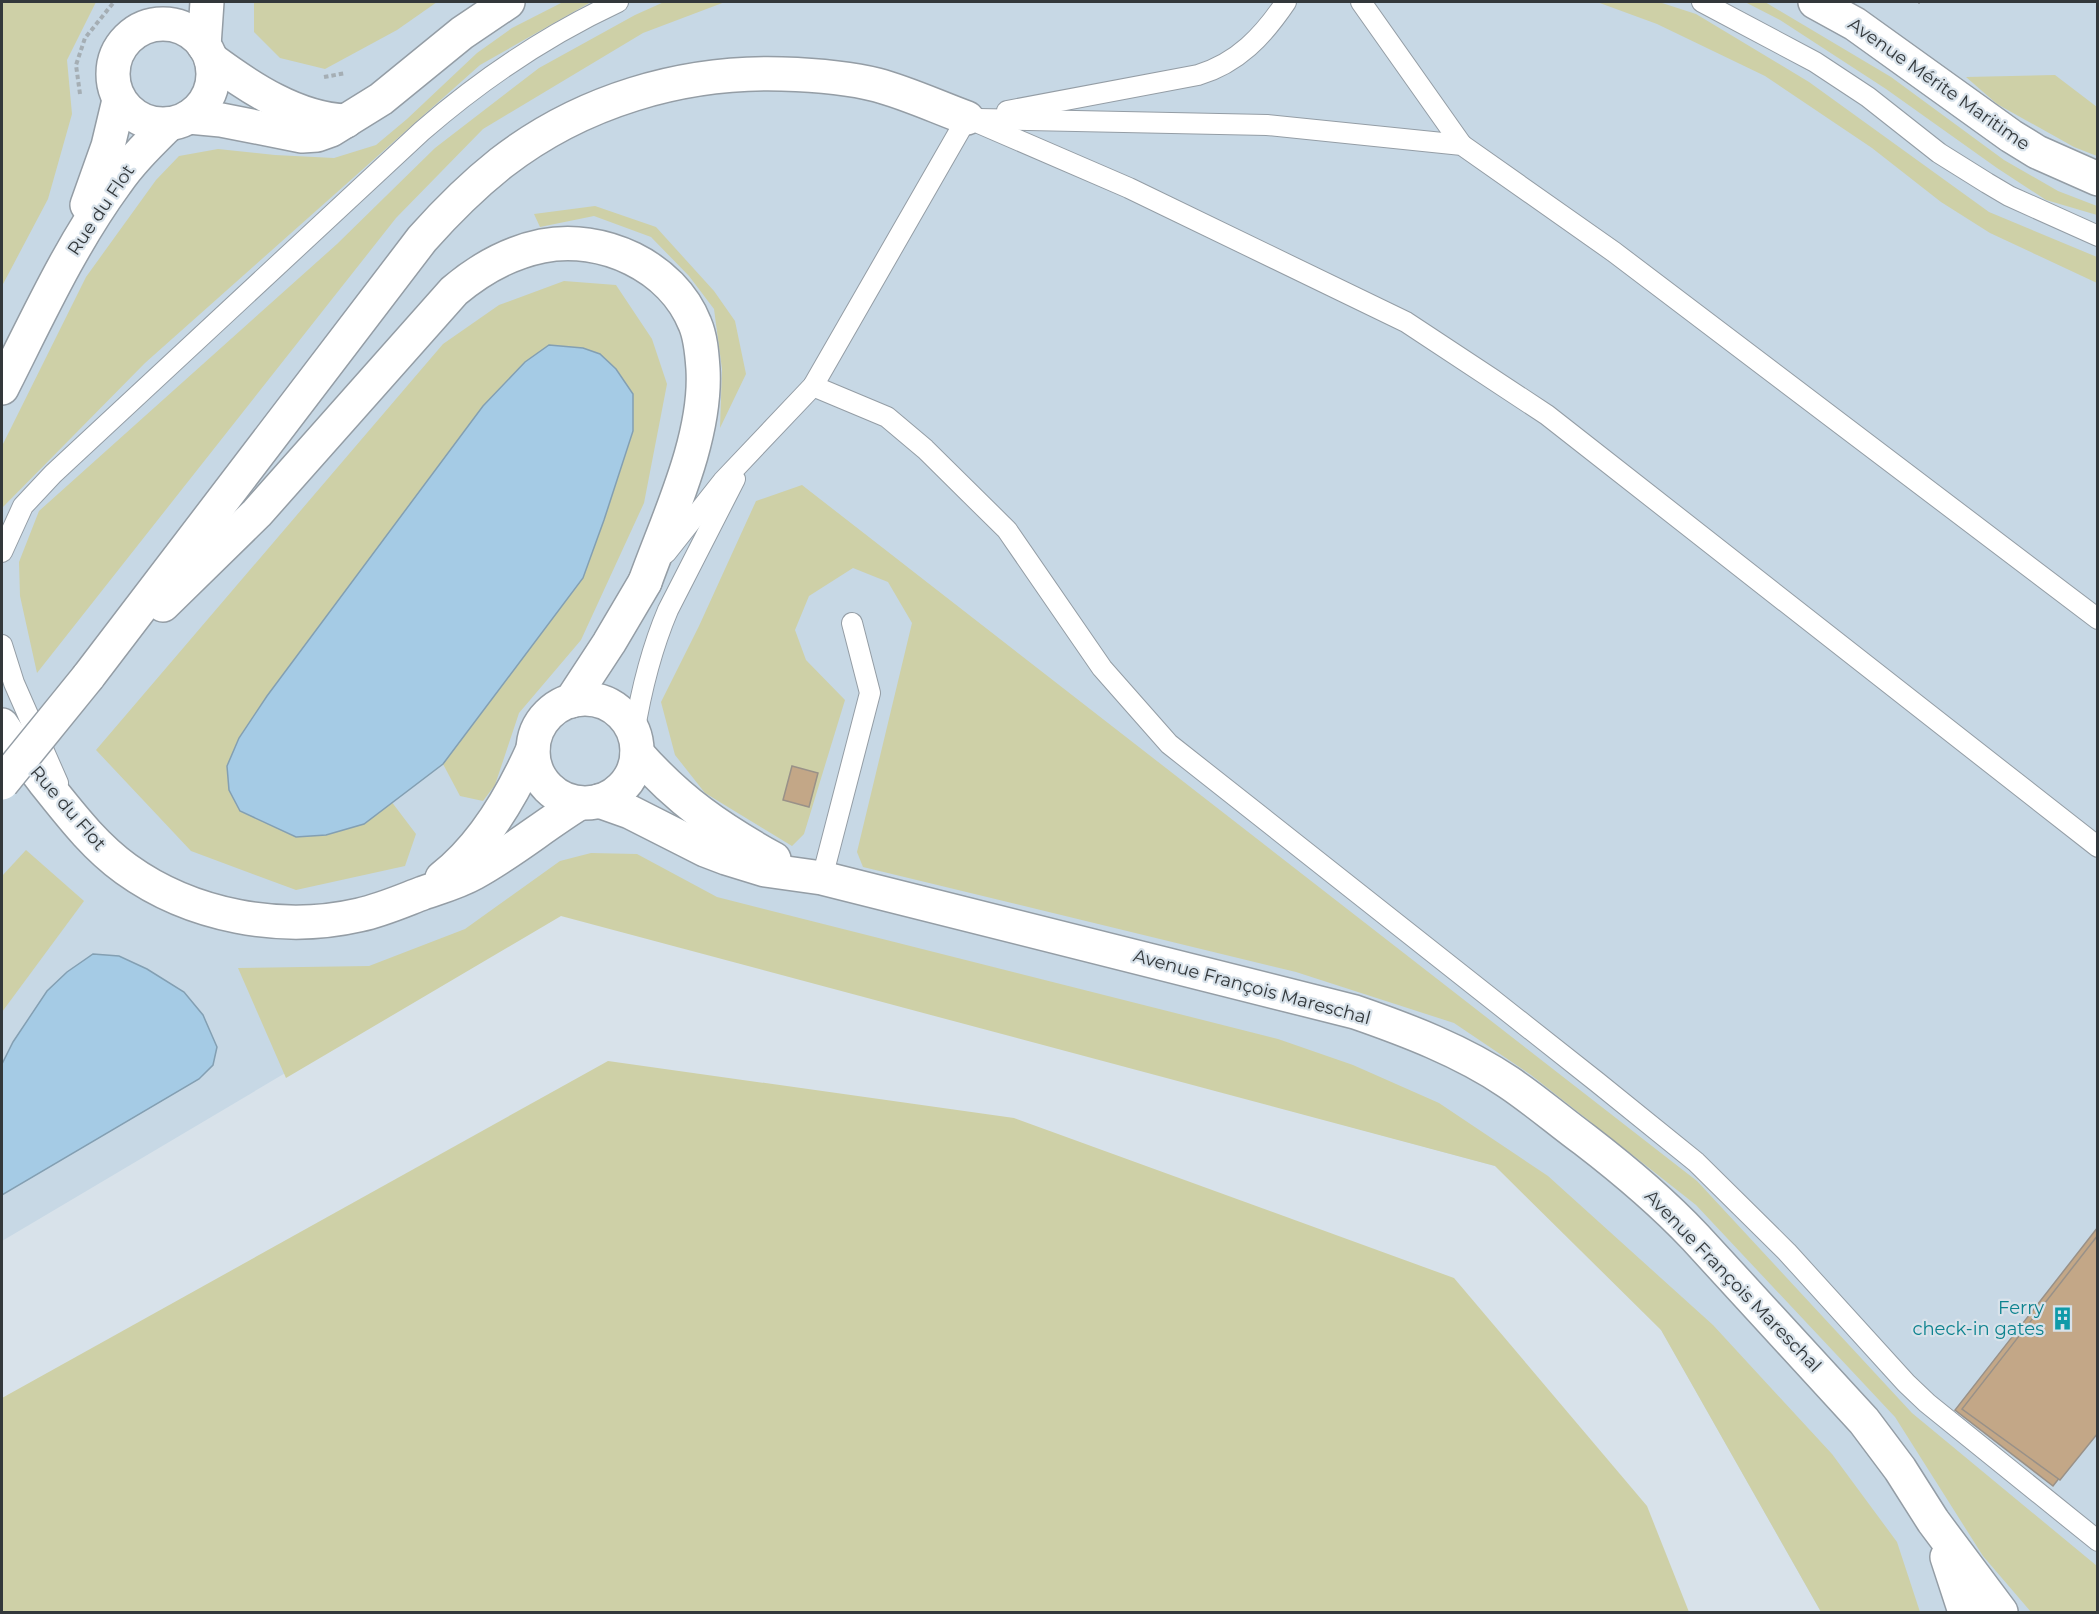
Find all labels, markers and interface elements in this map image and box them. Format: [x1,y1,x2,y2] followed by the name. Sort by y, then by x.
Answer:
[1844,13,2034,155] street label: Avenue Mérite Maritime
[63,161,139,259] street label: Rue du Flot
[25,761,111,855] street label: Rue du Flot
[1131,945,1373,1029] street label: Avenue François Mareschal
[1640,1185,1826,1377] street label: Avenue François Mareschal
[1912,1297,2044,1340] place label: Ferry check-in gates
[2049,1305,2075,1331] building icon: Ferry check-in gates

